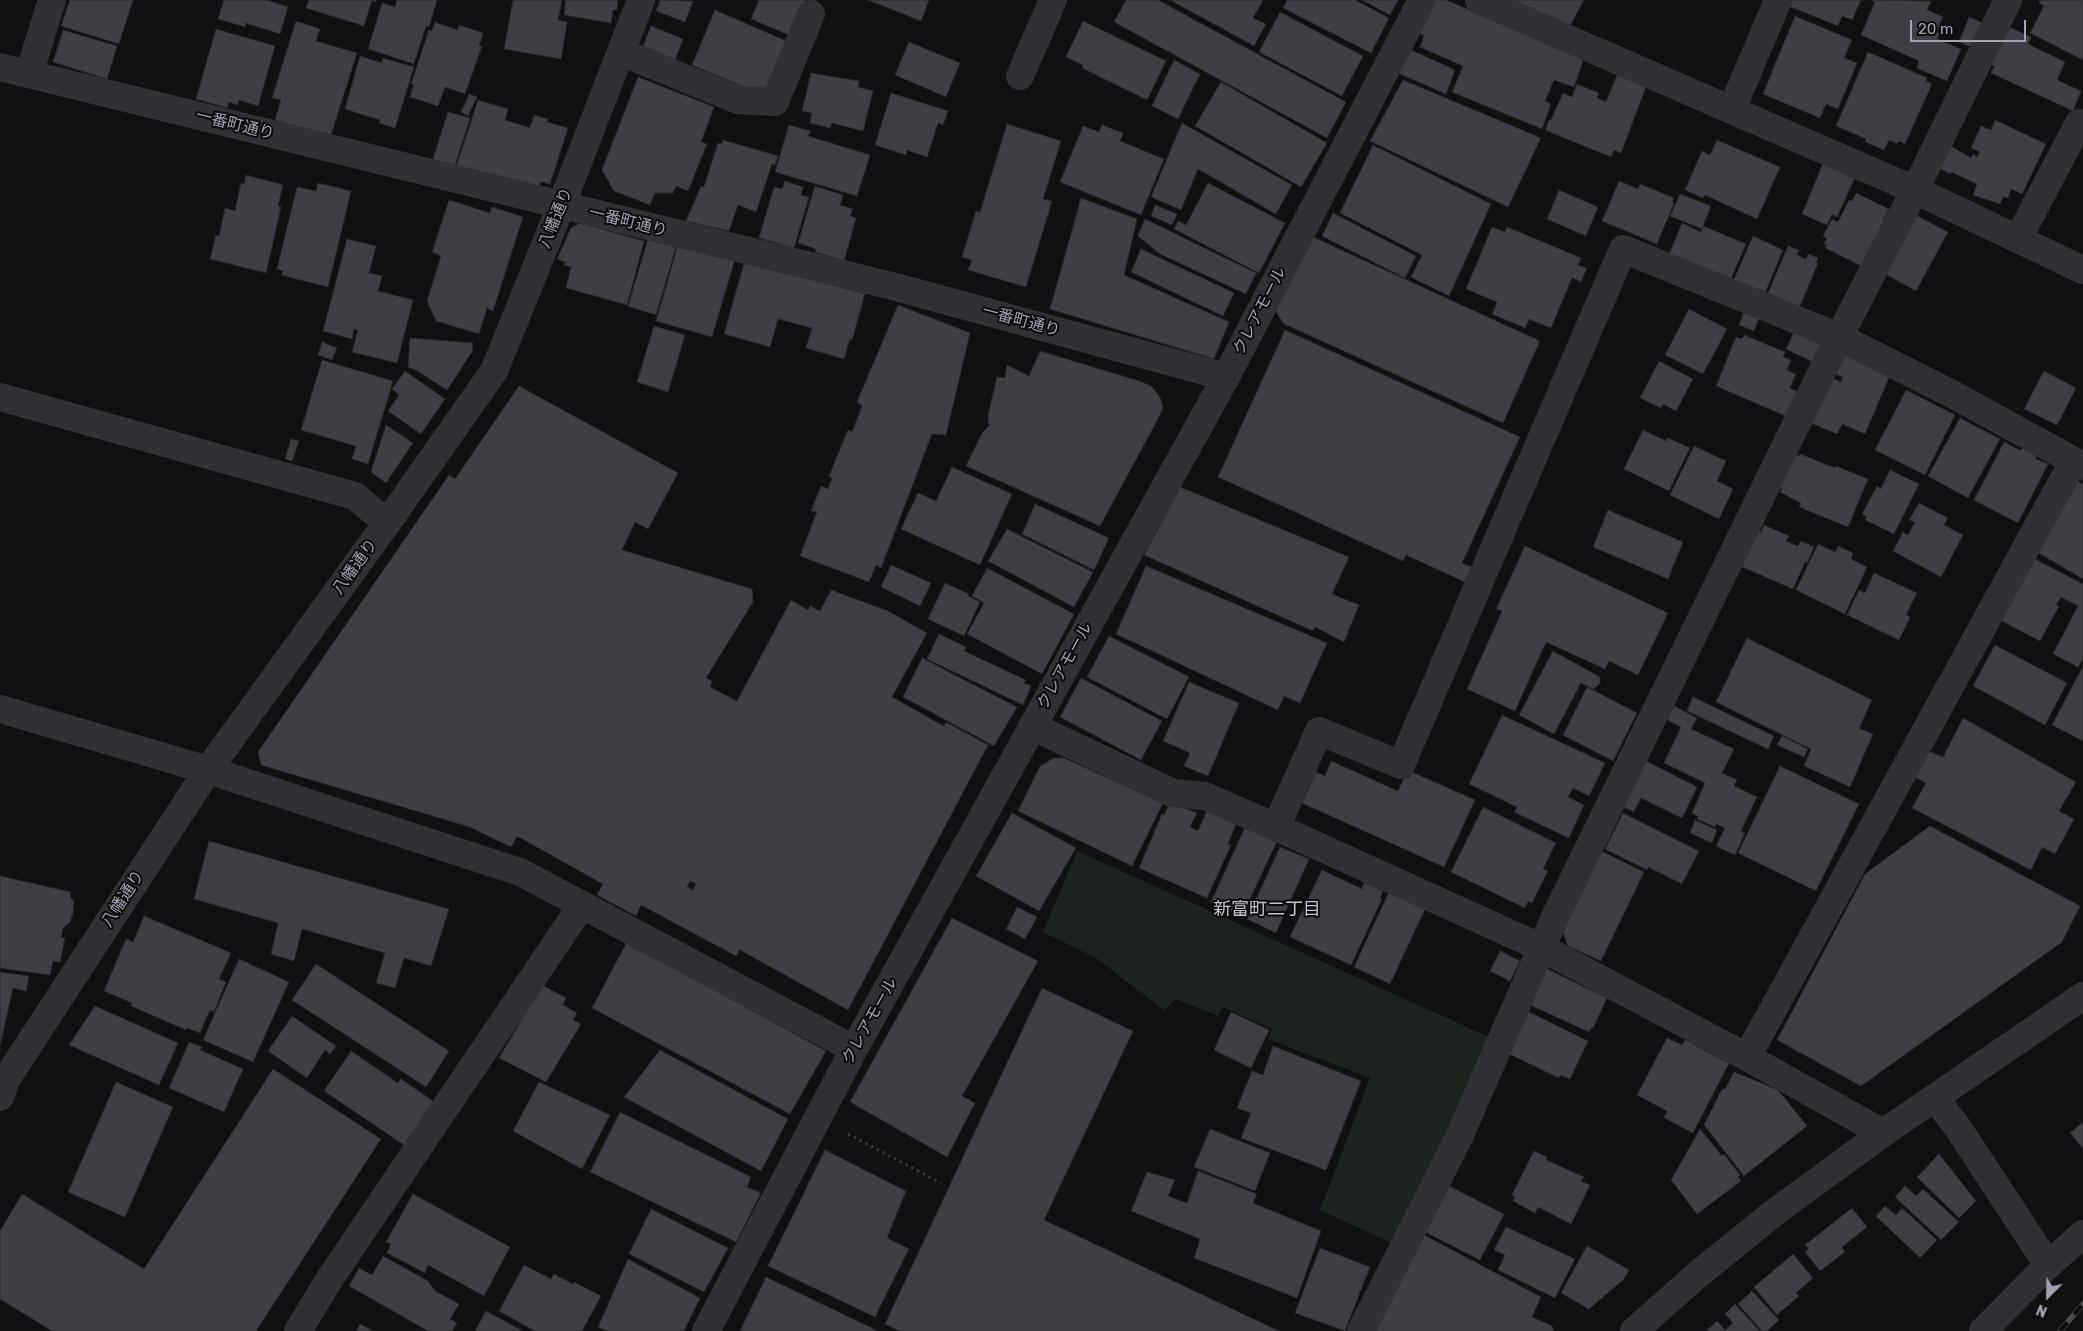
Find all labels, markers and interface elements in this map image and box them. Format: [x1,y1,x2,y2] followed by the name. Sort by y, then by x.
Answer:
[1913,10,2029,42] scale bar
[1918,20,1953,38] text: 20 m
[194,106,276,144] street label: 一番町通り
[535,185,577,251] street label: 八幡通り
[587,203,669,241] street label: 一番町通り
[1230,264,1290,358] street label: クレアモール
[980,301,1062,341] street label: 一番町通り
[328,535,382,599] street label: 八幡通り
[1033,619,1097,713] street label: クレアモール
[98,867,148,931] street label: 八幡通り
[1213,899,1321,921] district label: 新富町二丁目
[838,974,902,1068] street label: クレアモール
[2023,1271,2073,1321] north arrow
[2034,1300,2050,1320] text: N

